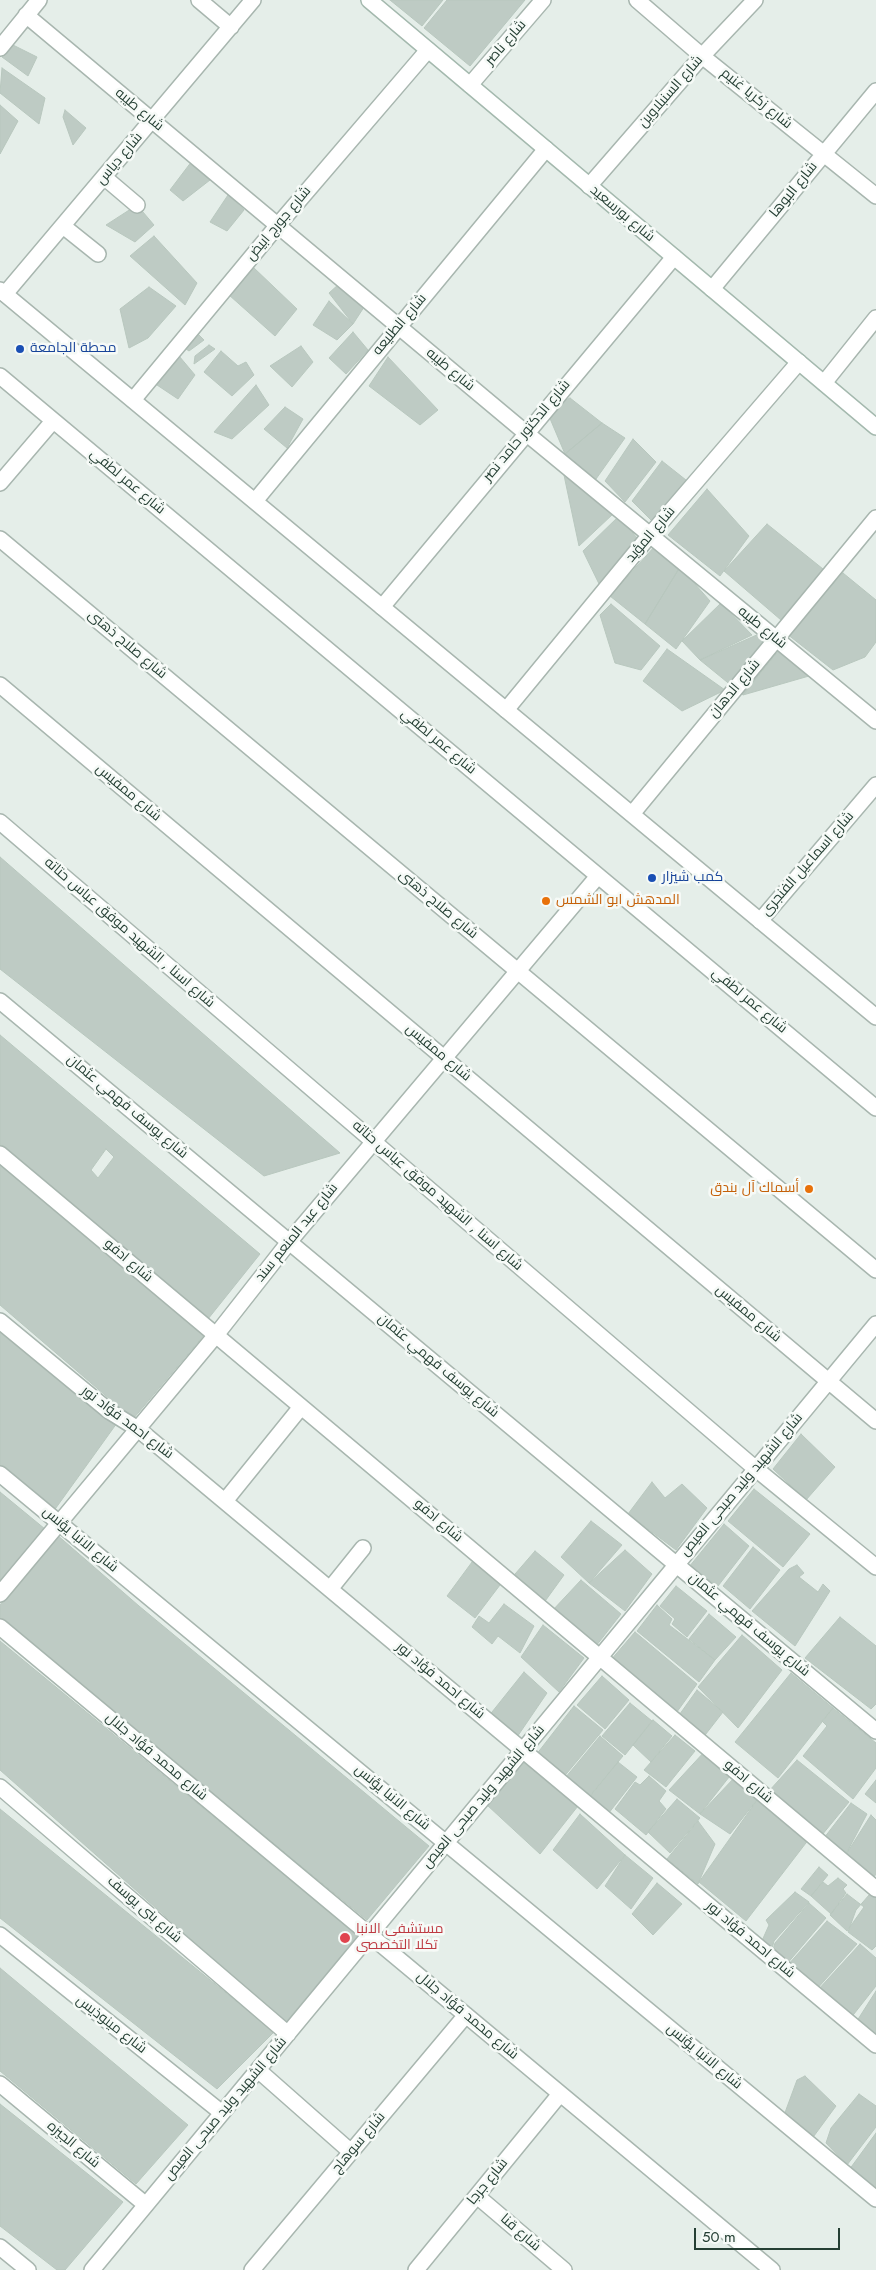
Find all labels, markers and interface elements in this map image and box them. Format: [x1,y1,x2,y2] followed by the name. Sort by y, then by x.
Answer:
[482,17,530,69] street label: شارع ناصر
[635,53,707,131] street label: شارع السنبلاوين
[717,65,795,133] street label: شارع زكريا غنيم
[111,85,167,135] street label: شارع طيبه
[93,130,147,188] street label: شارع دياس
[767,159,821,221] street label: شارع البوها
[586,182,658,246] street label: شارع بورسعيد
[243,183,315,265] street label: شارع جورج ابيض
[370,291,430,359] street label: شارع الطليعه
[30,341,116,357] place label: محطة الجامعة
[14,343,26,355] marker: محطة الجامعة
[422,345,478,395] street label: شارع طيبه
[480,377,574,485] street label: شارع الدكتور حامد نصر
[86,446,168,518] street label: شارع عمر لطفي
[623,504,679,566] street label: شارع المؤيد
[734,603,790,653] street label: شارع طيبه
[84,607,170,683] street label: شارع صلاح ذهنى
[706,656,764,722] street label: شارع الدهان
[397,706,479,778] street label: شارع عمر لطفي
[92,761,164,825] street label: شارع ممفيس
[758,808,858,920] street label: شارع اسماعيل الفنجرى
[40,854,218,1012] street label: شارع اسنا , الشهيد موفق عباس حتاته
[395,867,481,943] street label: شارع صلاح ذهنى
[662,870,723,886] place label: كمب شيزار
[646,872,658,884] marker: كمب شيزار
[556,893,680,909] place label: المدهش ابو الشمس
[540,895,552,907] marker: المدهش ابو الشمس
[708,965,790,1037] street label: شارع عمر لطفي
[402,1021,474,1085] street label: شارع ممفيس
[63,1051,191,1163] street label: شارع يوسف فهمي عثمان
[348,1117,526,1275] street label: شارع اسنا , الشهيد موفق عباس حتاته
[252,1180,342,1286] street label: شارع عبد المنعم سند
[710,1181,799,1197] place label: أسماك آل بندق
[803,1183,815,1195] marker: أسماك آل بندق
[100,1236,156,1286] street label: شارع ادفو
[712,1282,784,1346] street label: شارع ممفيس
[374,1310,502,1422] street label: شارع يوسف فهمي عثمان
[78,1383,176,1463] street label: شارع احمد فؤاد نور
[677,1410,807,1560] street label: شارع الشهيد وليد صبحى العيص
[410,1496,466,1546] street label: شارع ادفو
[39,1504,121,1576] street label: شارع الانبا يؤنس
[685,1569,813,1681] street label: شارع يوسف فهمي عثمان
[392,1639,488,1723] street label: شارع احمد فؤاد نور
[102,1710,210,1804] street label: شارع محمد فؤاد جلال
[419,1722,549,1872] street label: شارع الشهيد وليد صبحى العيص
[720,1757,776,1807] street label: شارع ادفو
[351,1762,433,1834] street label: شارع الانبا يؤنس
[103,1873,185,1947] street label: شارع بنى يوسف
[702,1898,798,1982] street label: شارع احمد فؤاد نور
[356,1922,443,1954] place label: مستشفى الانبا تكلا التخصصى
[338,1931,352,1945] marker: مستشفى الانبا تكلا التخصصى
[413,1969,521,2063] street label: شارع محمد فؤاد جلال
[73,1992,149,2058] street label: شارع مينوذيس
[663,2021,745,2093] street label: شارع الانبا يؤنس
[161,2034,291,2184] street label: شارع الشهيد وليد صبحى العيص
[329,2109,389,2177] street label: شارع سوهاج
[43,2118,103,2172] street label: شارع الجيزه
[464,2155,512,2209] street label: شارع جرجا
[496,2211,544,2255] street label: شارع قنا
[696,2218,842,2250] scale bar
[702,2226,736,2248] text: 50 m

